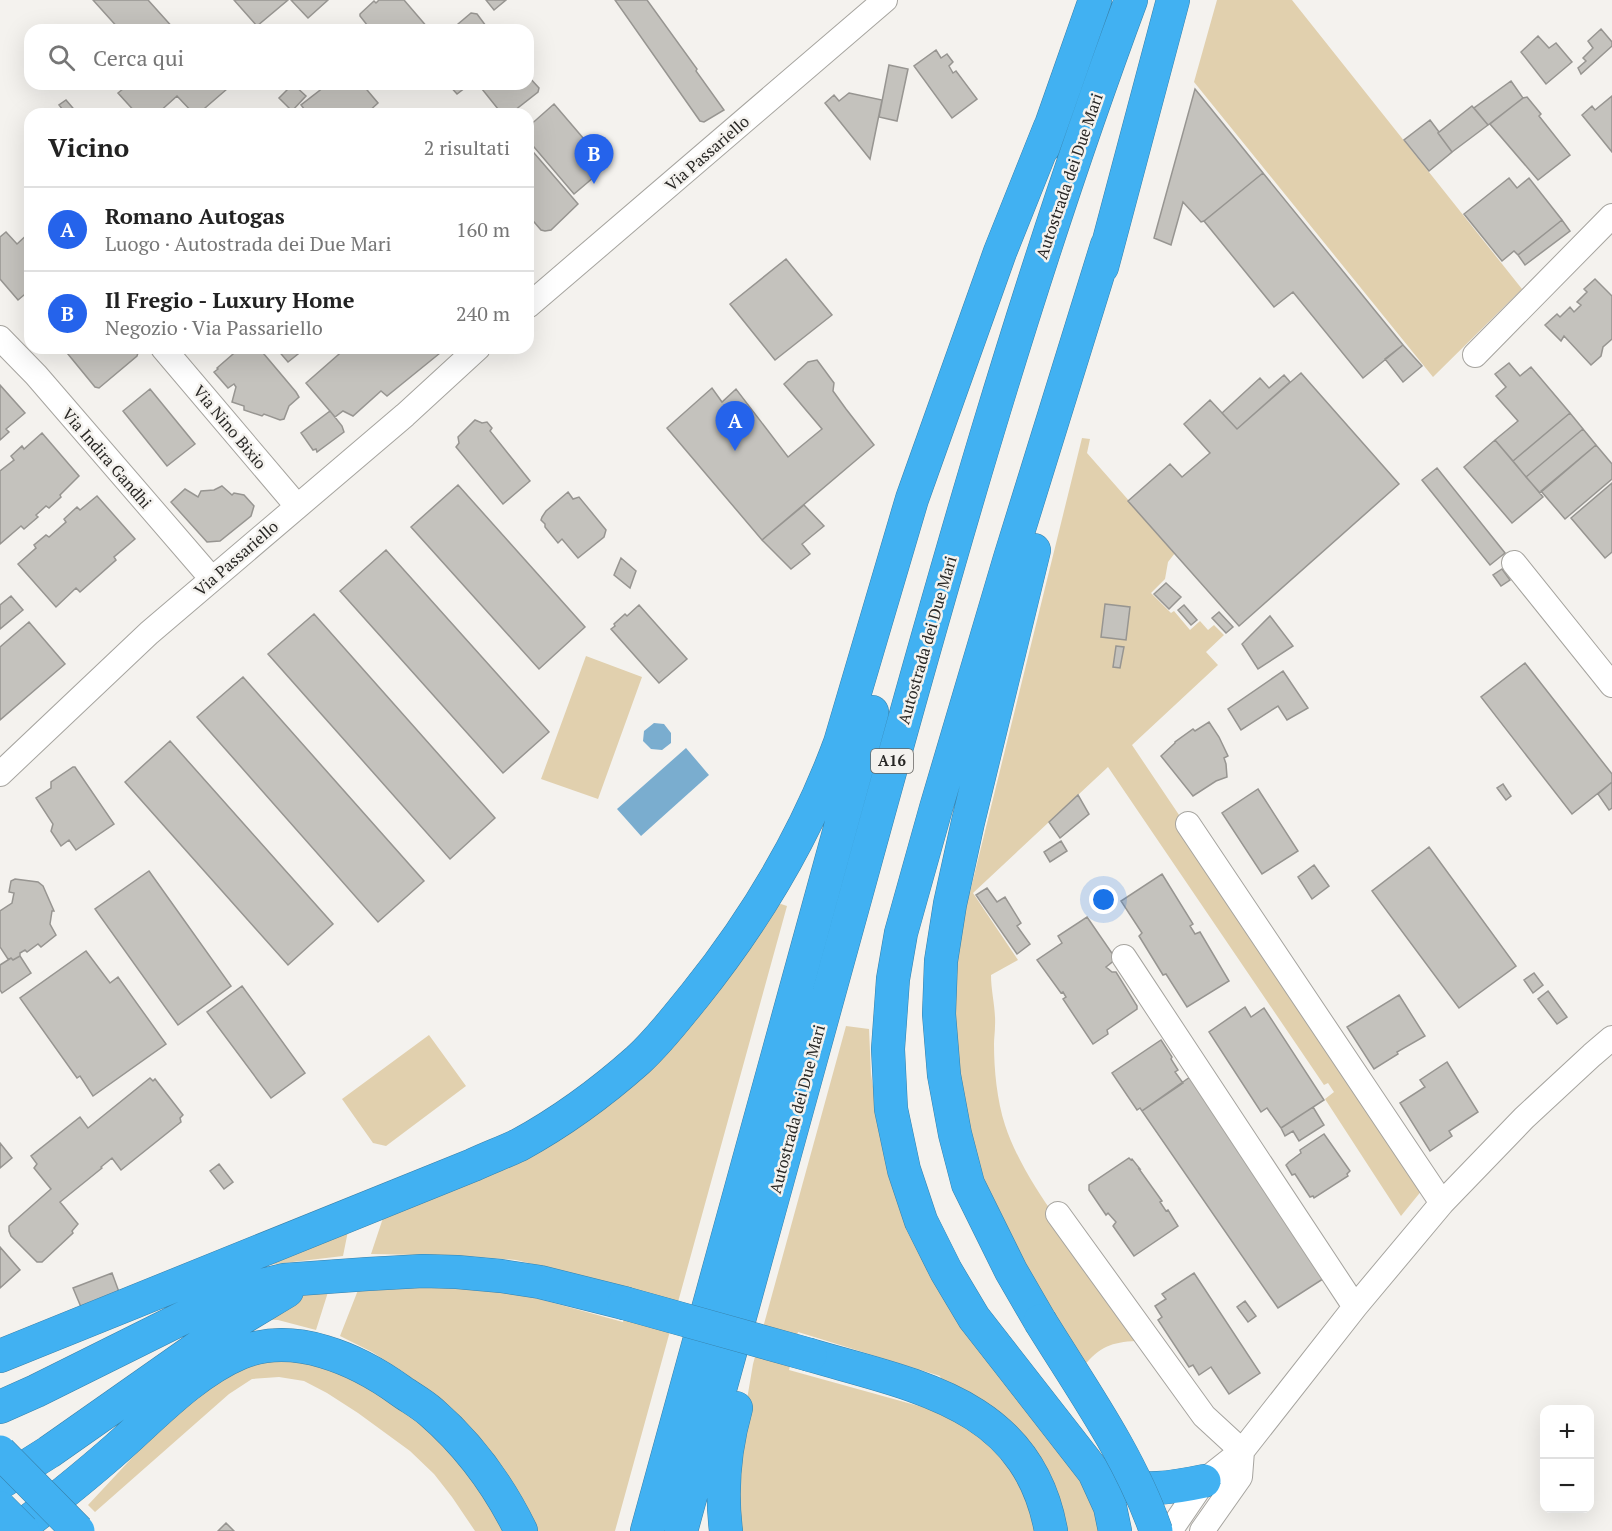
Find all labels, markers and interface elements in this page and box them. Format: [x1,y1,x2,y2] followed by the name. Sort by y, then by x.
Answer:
[24,24,534,90] search box
[45,41,78,74] icon: search
[93,43,184,72] text: Cerca qui
[1030,90,1108,262] street label: Autostrada dei Due Mari
[660,110,754,196] street label: Via Passariello
[48,130,129,164] text: Vicino
[424,134,510,161] text: 2 risultati
[574,134,614,184] pin: B
[105,201,285,230] text: Romano Autogas
[60,216,75,243] text: A
[456,216,510,243] text: 160 m
[105,230,392,257] text: Luogo · Autostrada dei Due Mari
[105,285,354,314] text: Il Fregio - Luxury Home
[61,300,74,327] text: B
[456,300,510,327] text: 240 m
[105,314,323,341] text: Negozio · Via Passariello
[188,380,272,474] street label: Via Nino Bixio
[716,402,754,451] pin: A
[57,403,157,513] street label: Via Indira Gandhi
[189,515,283,601] street label: Via Passariello
[892,553,962,727] street label: Autostrada dei Due Mari
[871,749,913,773] road number: A16
[1089,885,1118,914] your location
[764,1022,830,1196] street label: Autostrada dei Due Mari
[1540,1405,1594,1513] map controls
[1540,1405,1594,1459] button: +
[1540,1459,1594,1513] button: −

